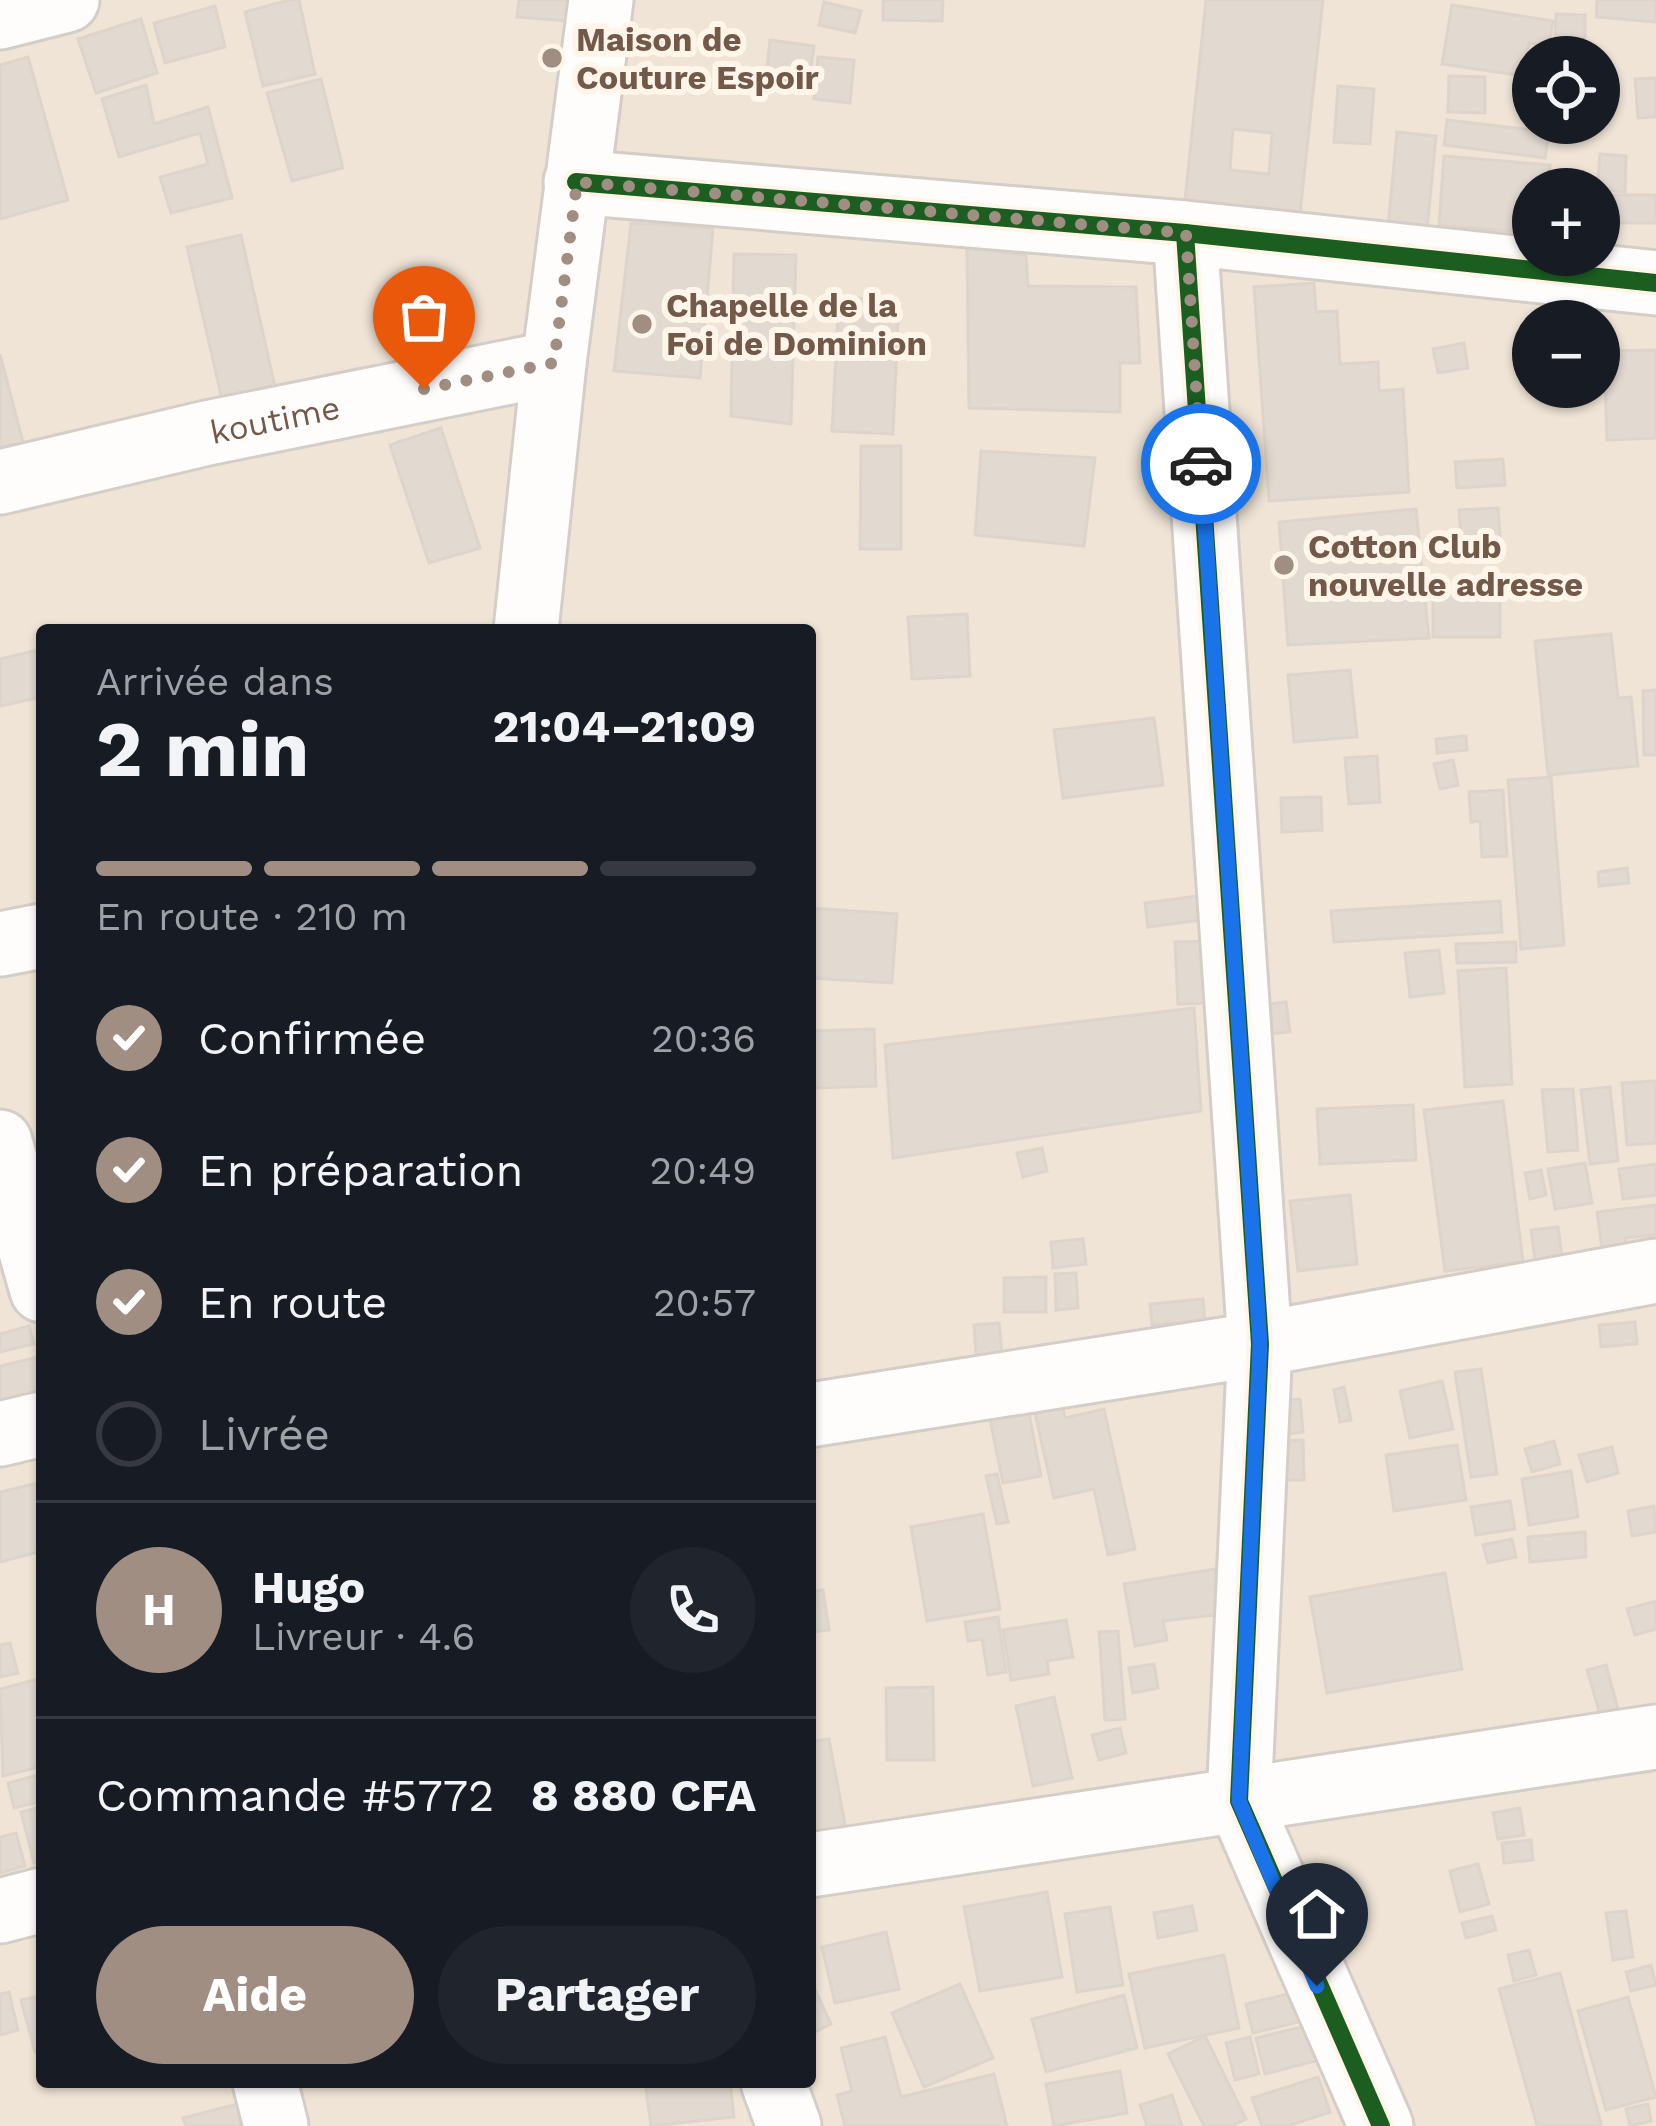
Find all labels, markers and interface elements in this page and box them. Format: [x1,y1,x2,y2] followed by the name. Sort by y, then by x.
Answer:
[576,20,819,97] place label: Maison de Couture Espoir
[1512,36,1620,408] map controls
[1512,36,1620,144] button: locate
[539,45,565,71] marker: Maison de Couture Espoir
[1512,168,1620,276] button: +
[373,266,475,389] pin
[391,284,457,350] icon: bag
[666,286,927,363] place label: Chapelle de la Foi de Dominion
[1512,300,1620,408] button: −
[629,311,655,337] marker: Chapelle de la Foi de Dominion
[207,387,343,451] street label: koutime
[1141,404,1261,524] courier
[1168,431,1234,497] icon: car
[1308,527,1583,604] place label: Cotton Club nouvelle adresse
[1271,552,1297,578] marker: Cotton Club nouvelle adresse
[96,659,334,704] text: Arrivée dans
[493,700,756,753] text: 21:04–21:09
[96,703,309,795] text: 2 min
[96,894,408,939] text: En route · 210 m
[96,1005,162,1071] icon: check
[198,1012,426,1065] text: Confirmée
[651,1016,756,1061] text: 20:36
[96,1137,162,1203] icon: check
[198,1144,523,1197] text: En préparation
[650,1148,756,1193] text: 20:49
[96,1269,162,1335] icon: check
[198,1276,387,1329] text: En route
[653,1280,756,1325] text: 20:57
[198,1408,330,1461] text: Livrée
[630,1547,756,1673] button: phone
[252,1561,365,1614] text: Hugo
[142,1583,176,1636] text: H
[252,1614,475,1659] text: Livreur · 4.6
[96,1769,494,1822] text: Commande #5772
[531,1769,756,1822] text: 8 880 CFA
[1266,1863,1368,1986] pin
[1284,1881,1350,1947] icon: home
[96,1926,414,2064] button: Aide
[438,1926,756,2064] button: Partager

